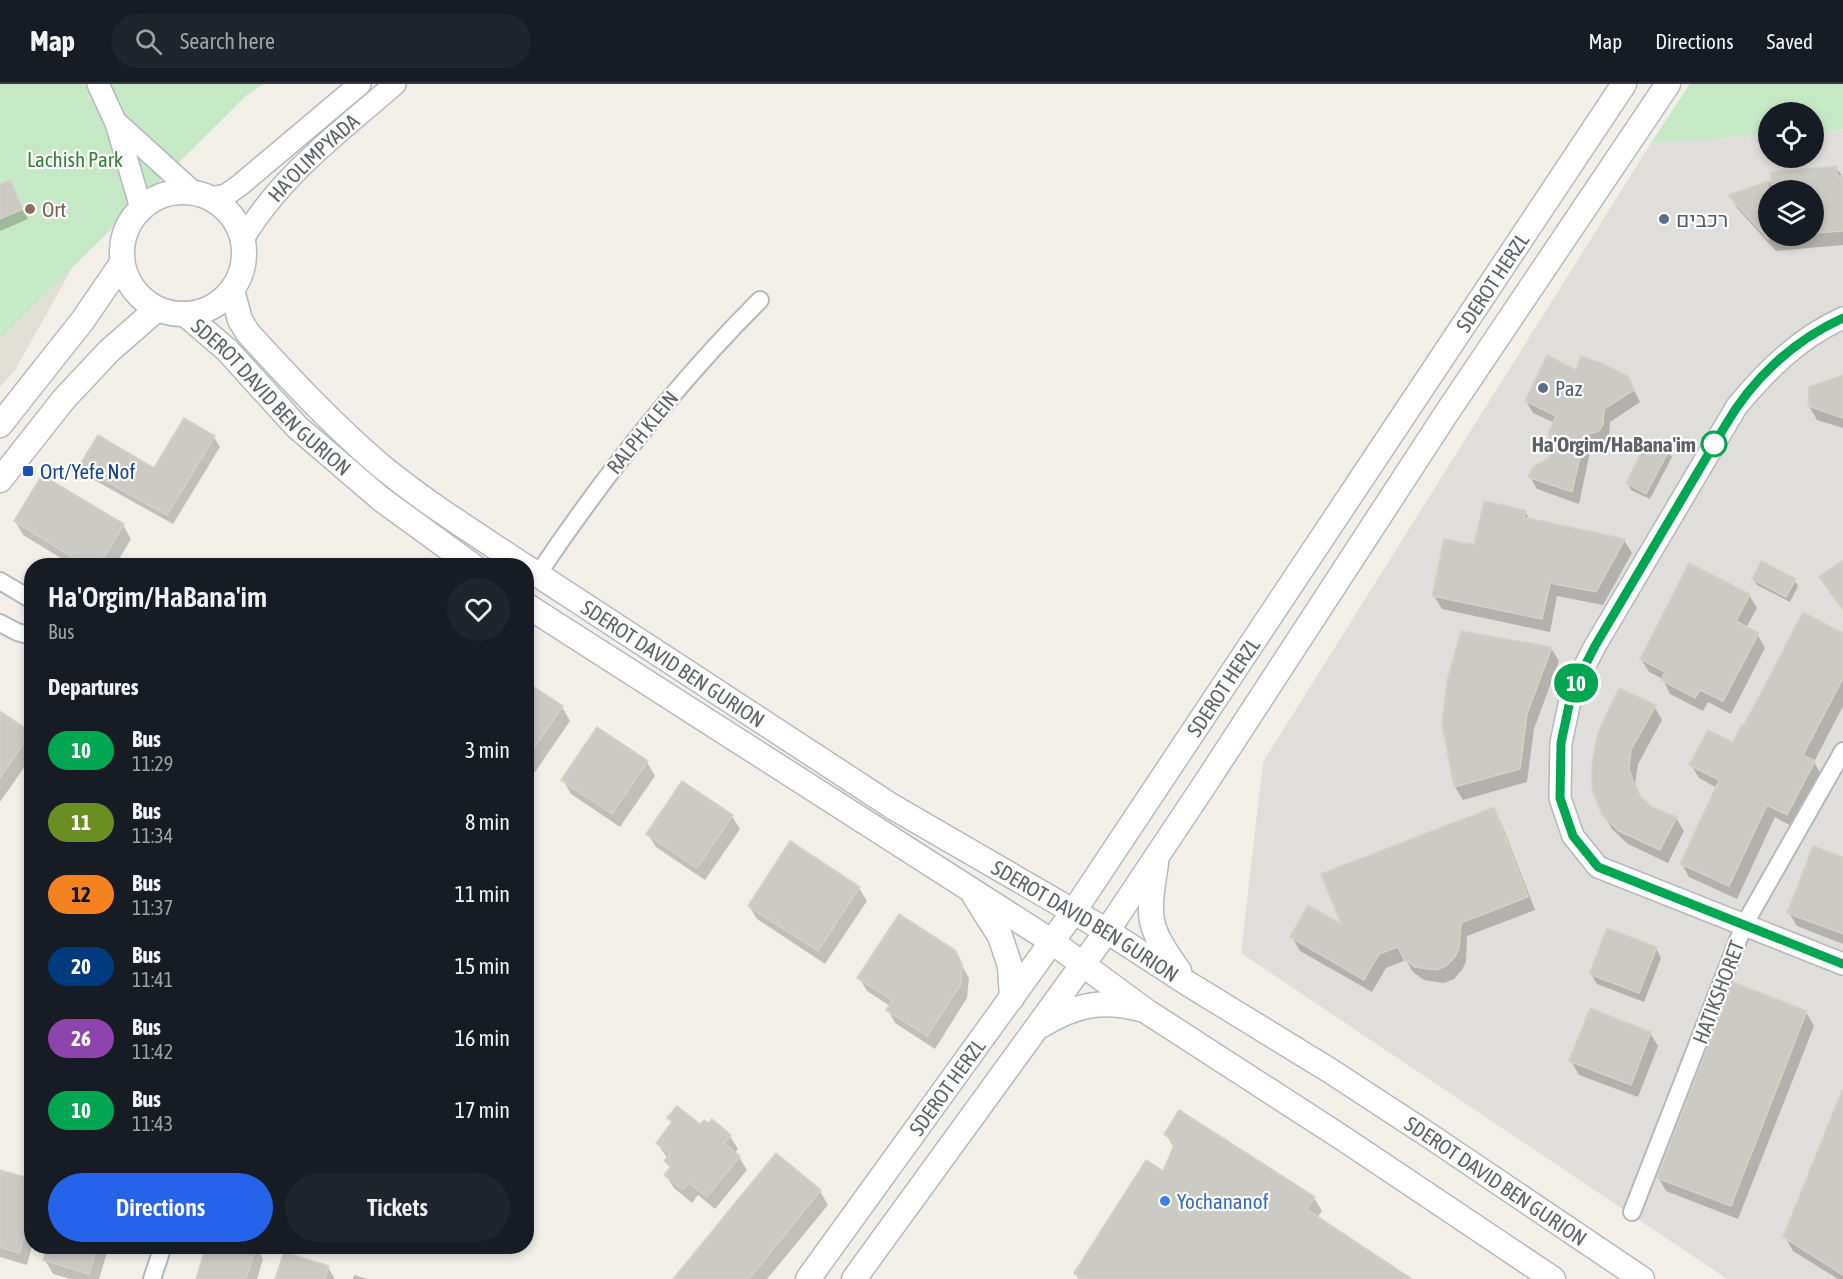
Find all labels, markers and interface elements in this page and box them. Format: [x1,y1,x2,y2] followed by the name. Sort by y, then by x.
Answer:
[111,14,531,68] search box
[30,25,75,57] text: Map
[132,25,165,58] icon: search
[180,28,275,54] text: Search here
[1588,29,1622,53] text: Map
[1655,29,1734,53] text: Directions
[1767,29,1813,53] text: Saved
[1758,102,1824,246] map controls
[1758,102,1824,168] button: locate
[262,108,364,206] street label: HA'OLIMPYADA
[27,147,123,171] park label: Lachish Park
[1758,180,1824,246] button: layers
[42,197,66,221] place label: Ort
[23,202,37,216] marker: Ort
[1676,207,1728,231] place label: רכבים
[1657,212,1671,226] marker: רכבים
[1451,229,1533,336] street label: SDEROT HERZL
[187,313,356,480] street label: SDEROT DAVID BEN GURION
[1555,376,1583,400] place label: Paz
[1536,381,1550,395] marker: Paz
[601,386,683,478] street label: RALPH KLEIN
[1701,431,1727,457] marker: Ha'Orgim/HaBana'im
[1532,432,1696,456] place label: Ha'Orgim/HaBana'im
[40,459,135,483] place label: Ort/Yefe Nof
[21,464,35,478] marker: Ort/Yefe Nof
[447,578,510,641] button: heart
[48,581,267,613] text: Ha'Orgim/HaBana'im
[577,595,769,732] street label: SDEROT DAVID BEN GURION
[48,620,74,643] text: Bus
[1182,633,1264,741] street label: SDEROT HERZL
[1549,664,1603,702] line badge: 10
[1566,671,1586,695] text: 10
[48,674,138,700] text: Departures
[132,726,161,752] text: Bus
[465,737,510,763] text: 3 min
[71,738,91,762] text: 10
[132,752,173,775] text: 11:29
[132,798,161,824] text: Bus
[465,809,510,835] text: 8 min
[71,810,91,834] text: 11
[132,824,173,847] text: 11:34
[988,855,1183,986] street label: SDEROT DAVID BEN GURION
[132,870,161,896] text: Bus
[455,881,510,907] text: 11 min
[71,882,91,906] text: 12
[132,896,173,919] text: 11:37
[1687,937,1749,1047] street label: HATIKSHORET
[132,942,161,968] text: Bus
[455,953,510,979] text: 15 min
[71,954,91,978] text: 20
[132,968,173,991] text: 11:41
[132,1014,161,1040] text: Bus
[455,1025,510,1051] text: 16 min
[71,1026,91,1050] text: 26
[904,1034,990,1140] street label: SDEROT HERZL
[132,1040,173,1063] text: 11:42
[132,1086,161,1112] text: Bus
[455,1097,510,1123] text: 17 min
[71,1098,91,1122] text: 10
[1400,1111,1591,1250] street label: SDEROT DAVID BEN GURION
[132,1112,173,1135] text: 11:43
[48,1173,273,1242] button: Directions
[285,1173,510,1242] button: Tickets
[1177,1189,1269,1213] place label: Yochananof
[1158,1194,1172,1208] marker: Yochananof

